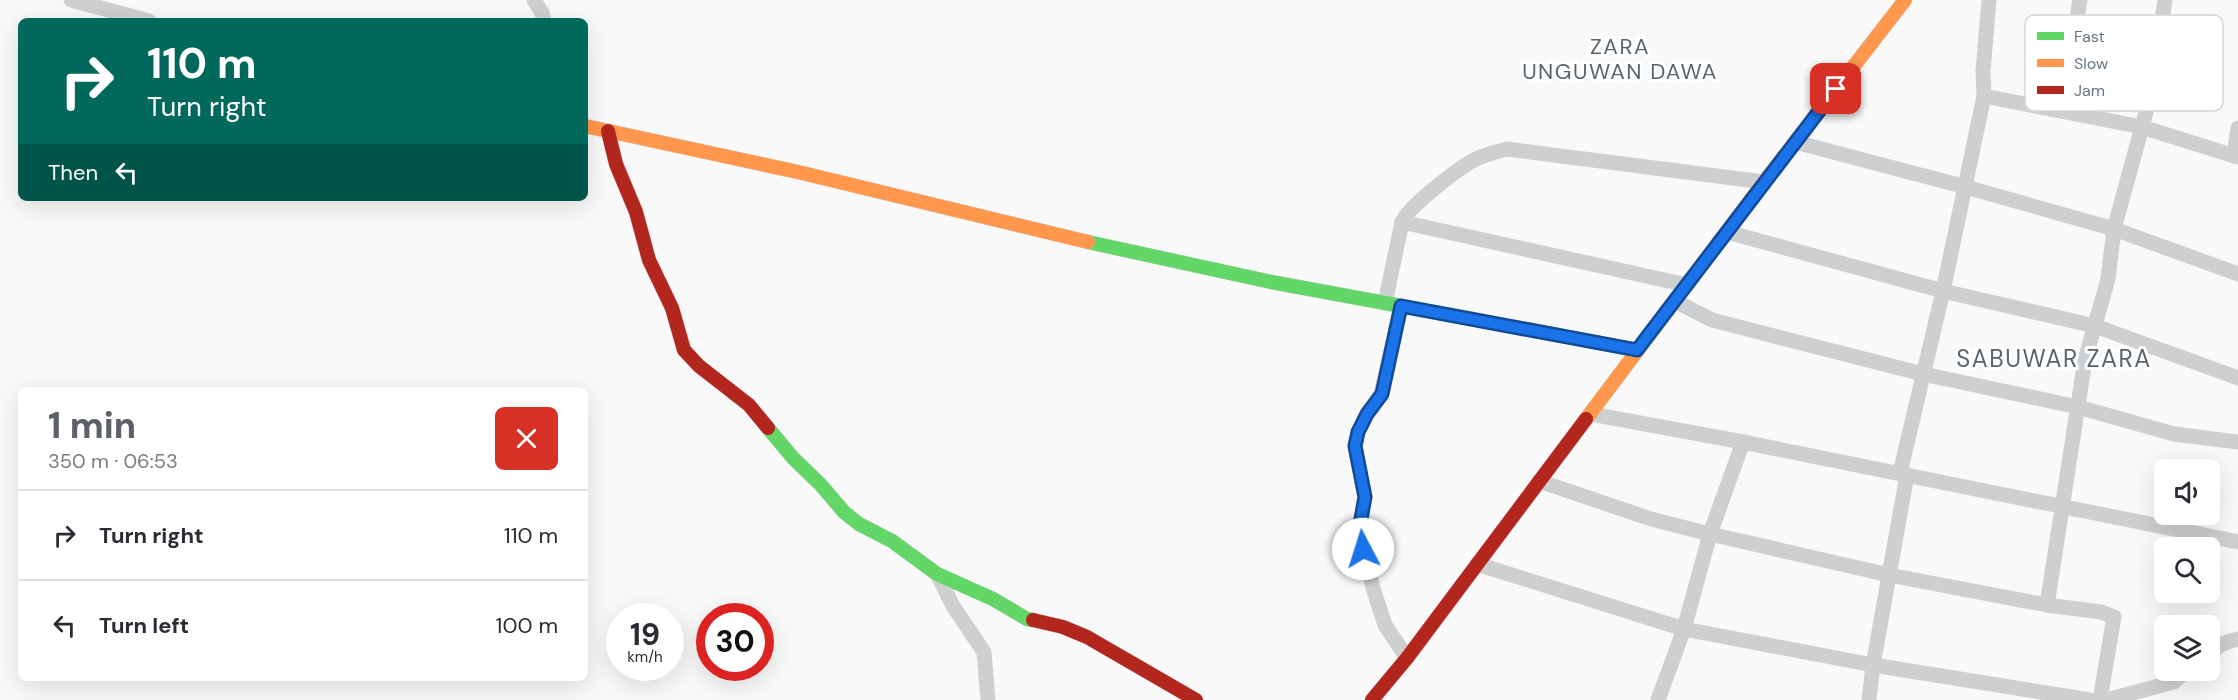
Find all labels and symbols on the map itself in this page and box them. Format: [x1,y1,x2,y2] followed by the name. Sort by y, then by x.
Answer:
[2025,15,2223,111] legend
[2074,26,2105,47] text: Fast
[1522,32,1718,86] district label: ZARA UNGUWAN DAWA
[2074,53,2108,74] text: Slow
[1810,63,1861,114] pin
[2074,80,2105,101] text: Jam
[1956,343,2152,374] district label: SABUWAR ZARA
[1331,517,1395,581] position arrow
[696,603,774,681] speed limit sign: 30

